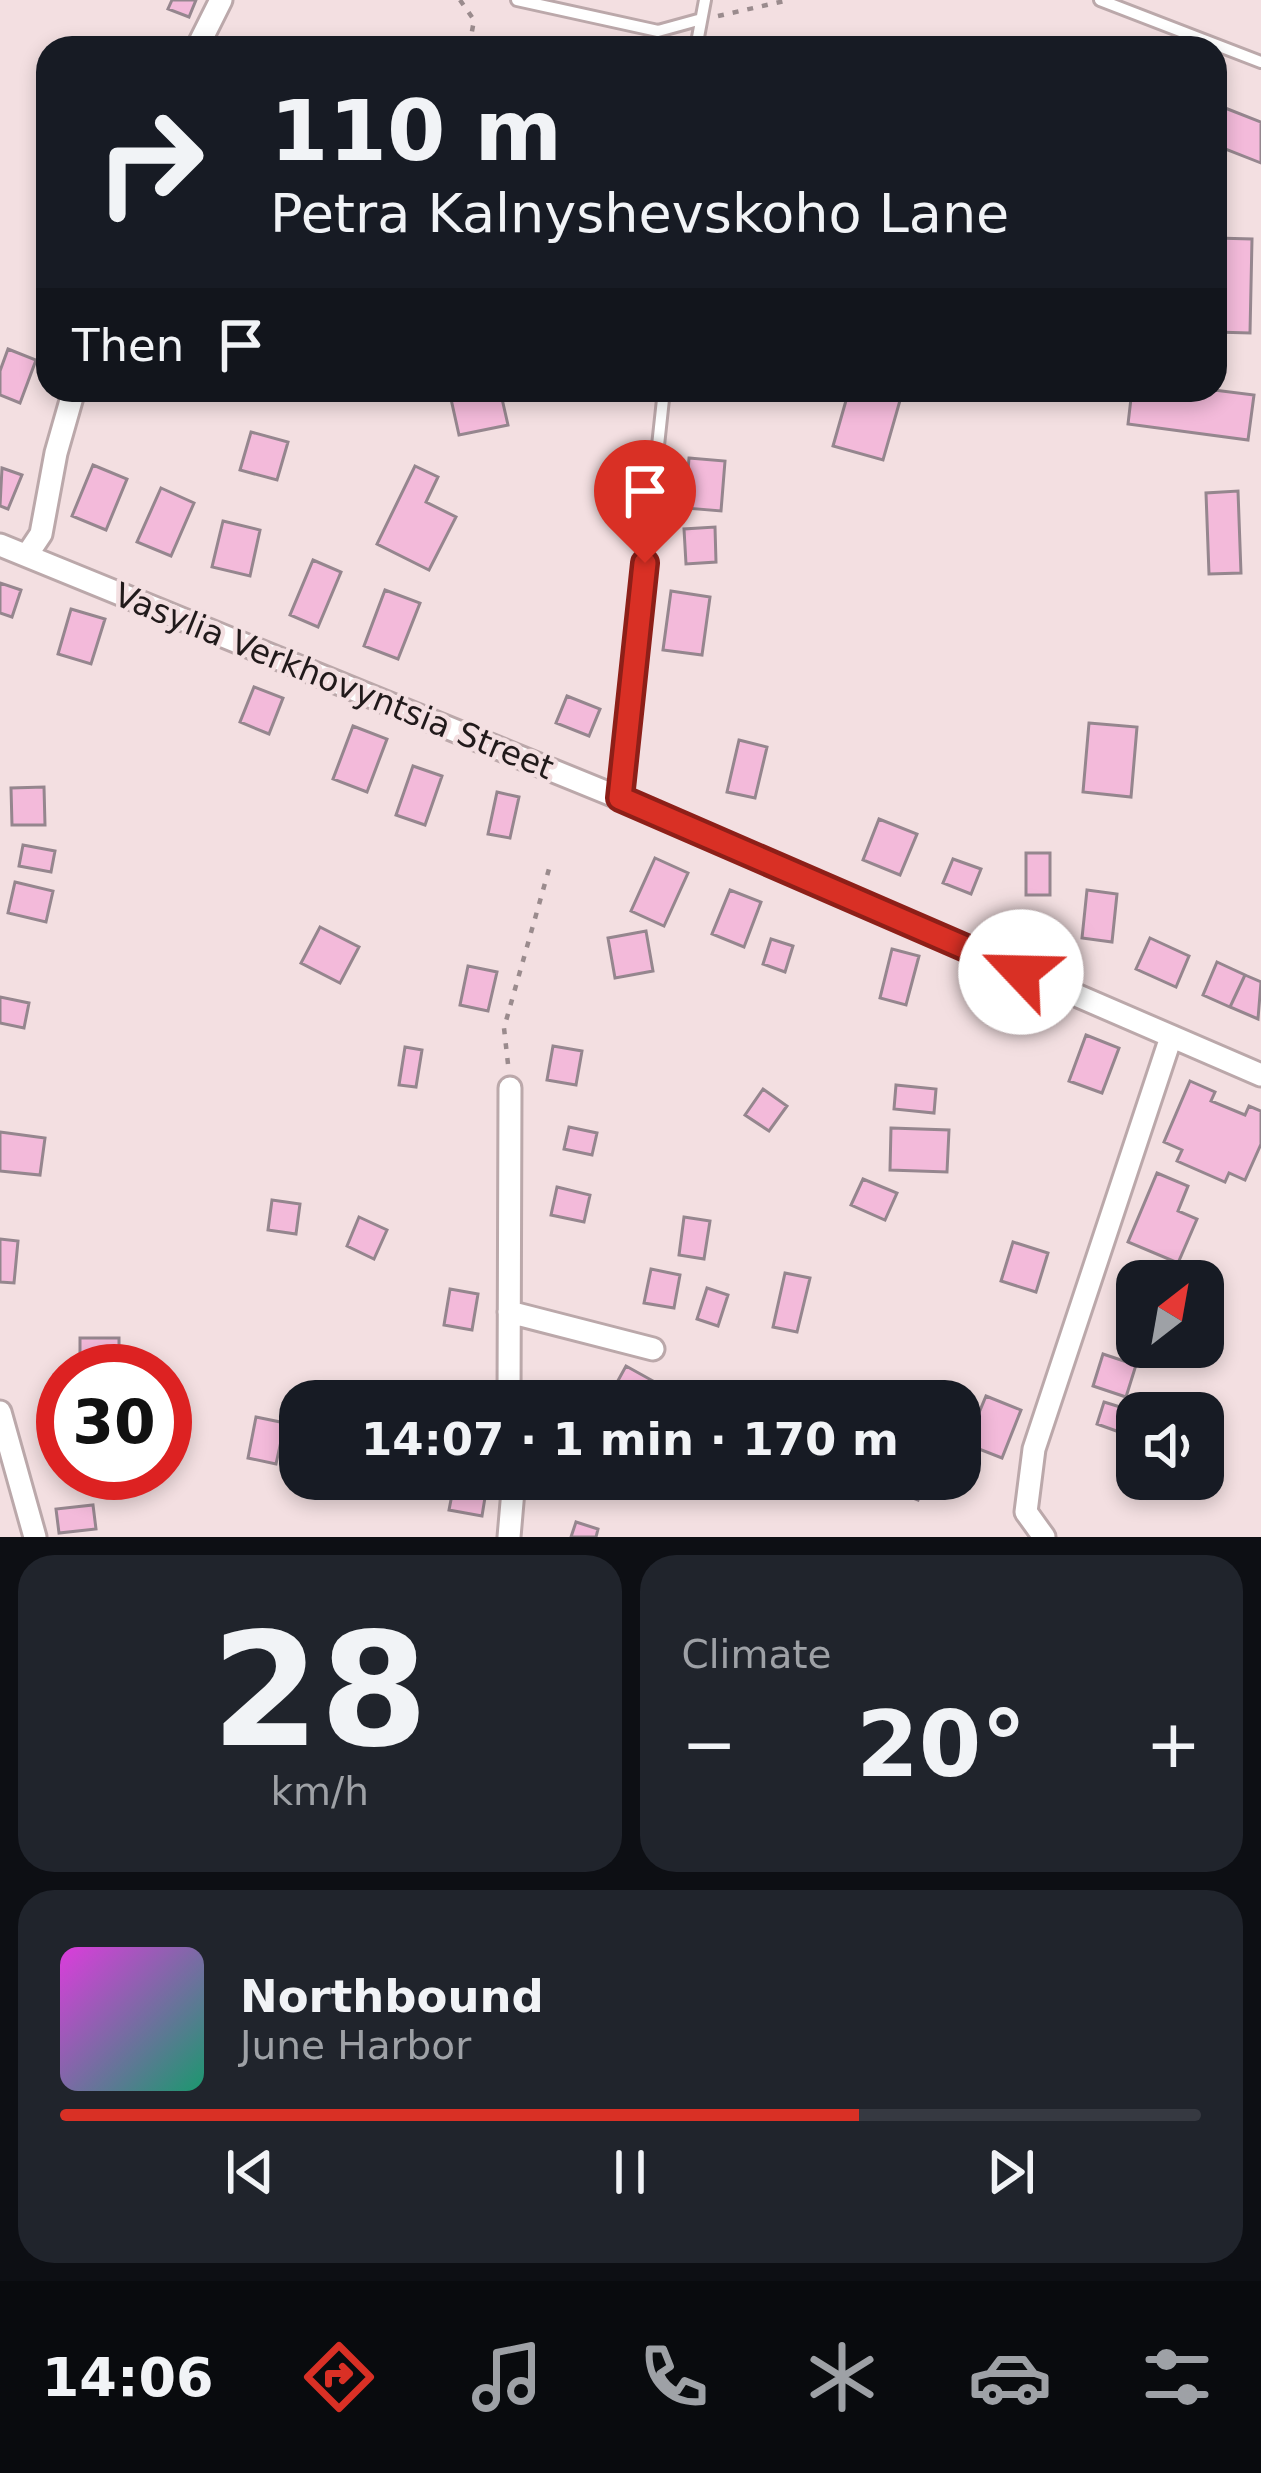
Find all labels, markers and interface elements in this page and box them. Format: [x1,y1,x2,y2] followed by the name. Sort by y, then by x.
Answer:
[270,82,562,180] text: 110 m
[72,84,228,240] icon: right
[270,182,1009,245] text: Petra Kalnyshevskoho Lane
[208,312,274,378] icon: arrive
[72,319,184,372] text: Then
[594,440,696,563] pin
[612,458,678,524] icon: arrive
[109,575,559,787] street label: Vasylia Verkhovyntsia Street
[958,909,1084,1035] position arrow
[1116,1260,1224,1368] north arrow
[1116,1260,1224,1500] map controls
[36,1344,192,1500] speed limit sign: 30
[1116,1392,1224,1500] button: sound
[361,1413,899,1466] text: 14:07 · 1 min · 170 m
[211,1600,428,1782] text: 28
[682,1632,832,1677] text: Climate
[856,1692,1026,1797] text: 20°
[682,1706,737,1783] text: −
[1146,1706,1201,1783] text: +
[271,1769,369,1814] text: km/h
[240,1970,544,2023] text: Northbound
[240,2023,471,2068] text: June Harbor
[217,2139,283,2205] icon: previous
[597,2139,663,2205] icon: pause
[978,2139,1044,2205] icon: next
[297,2335,381,2419] icon: directions
[465,2335,549,2419] icon: music
[632,2335,716,2419] icon: phone
[800,2335,884,2419] icon: climate
[968,2335,1052,2419] icon: car
[1135,2335,1219,2419] icon: filters
[42,2346,214,2409] text: 14:06

